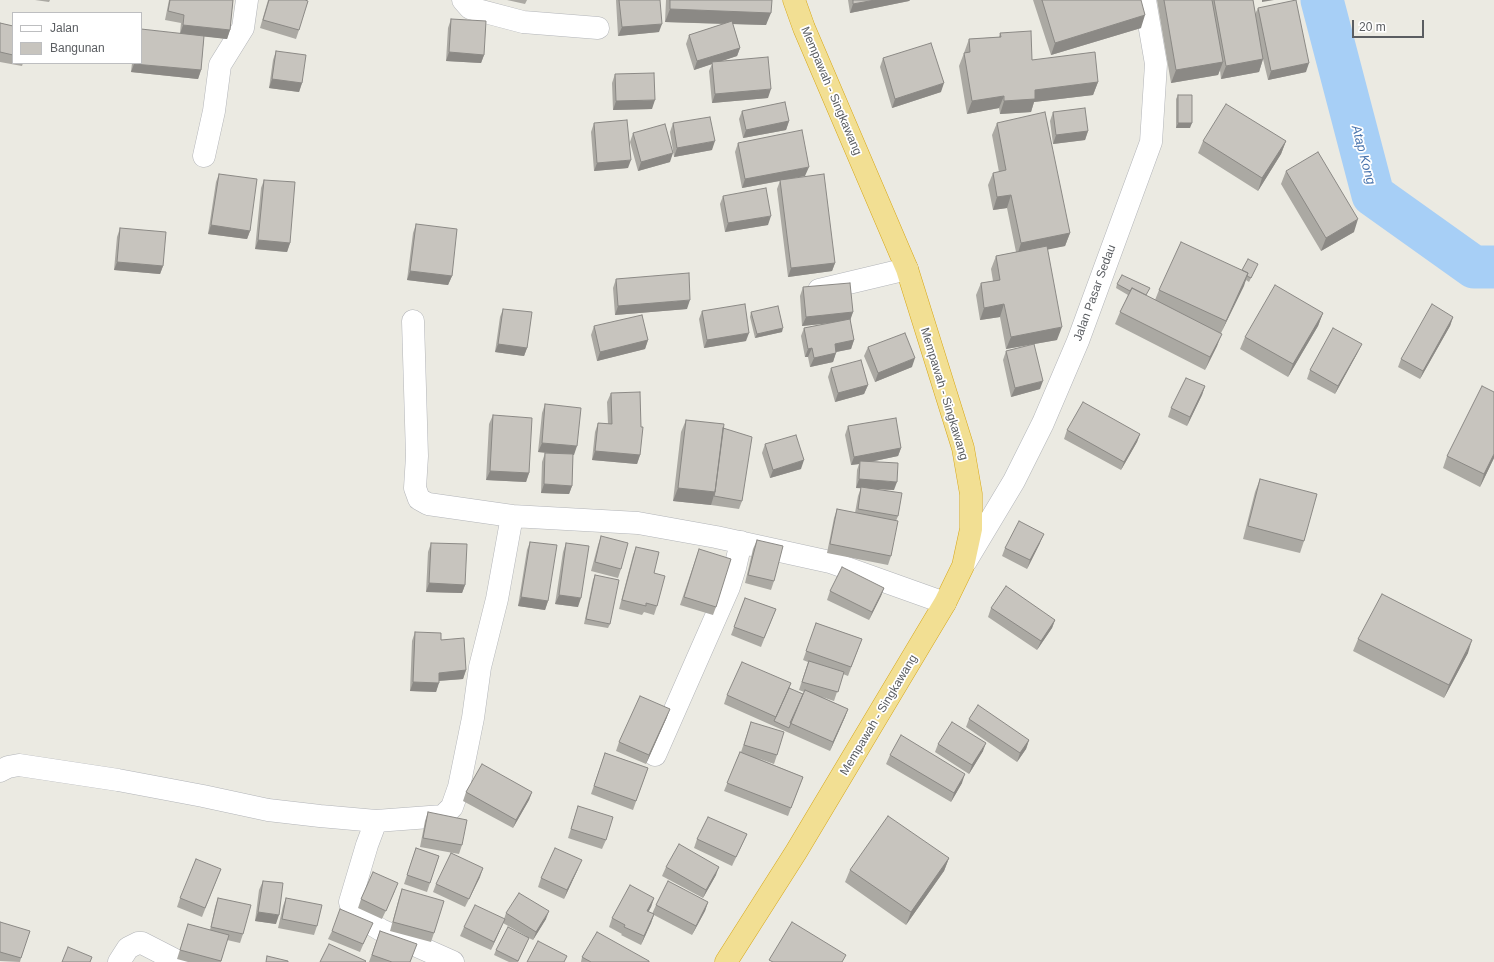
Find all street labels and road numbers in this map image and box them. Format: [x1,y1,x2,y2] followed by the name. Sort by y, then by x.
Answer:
[797,25,865,157] street label: Mempawah - Singkawang
[1071,243,1119,343] street label: Jalan Pasar Sedau
[917,326,971,462] street label: Mempawah - Singkawang
[837,652,921,778] street label: Mempawah - Singkawang

